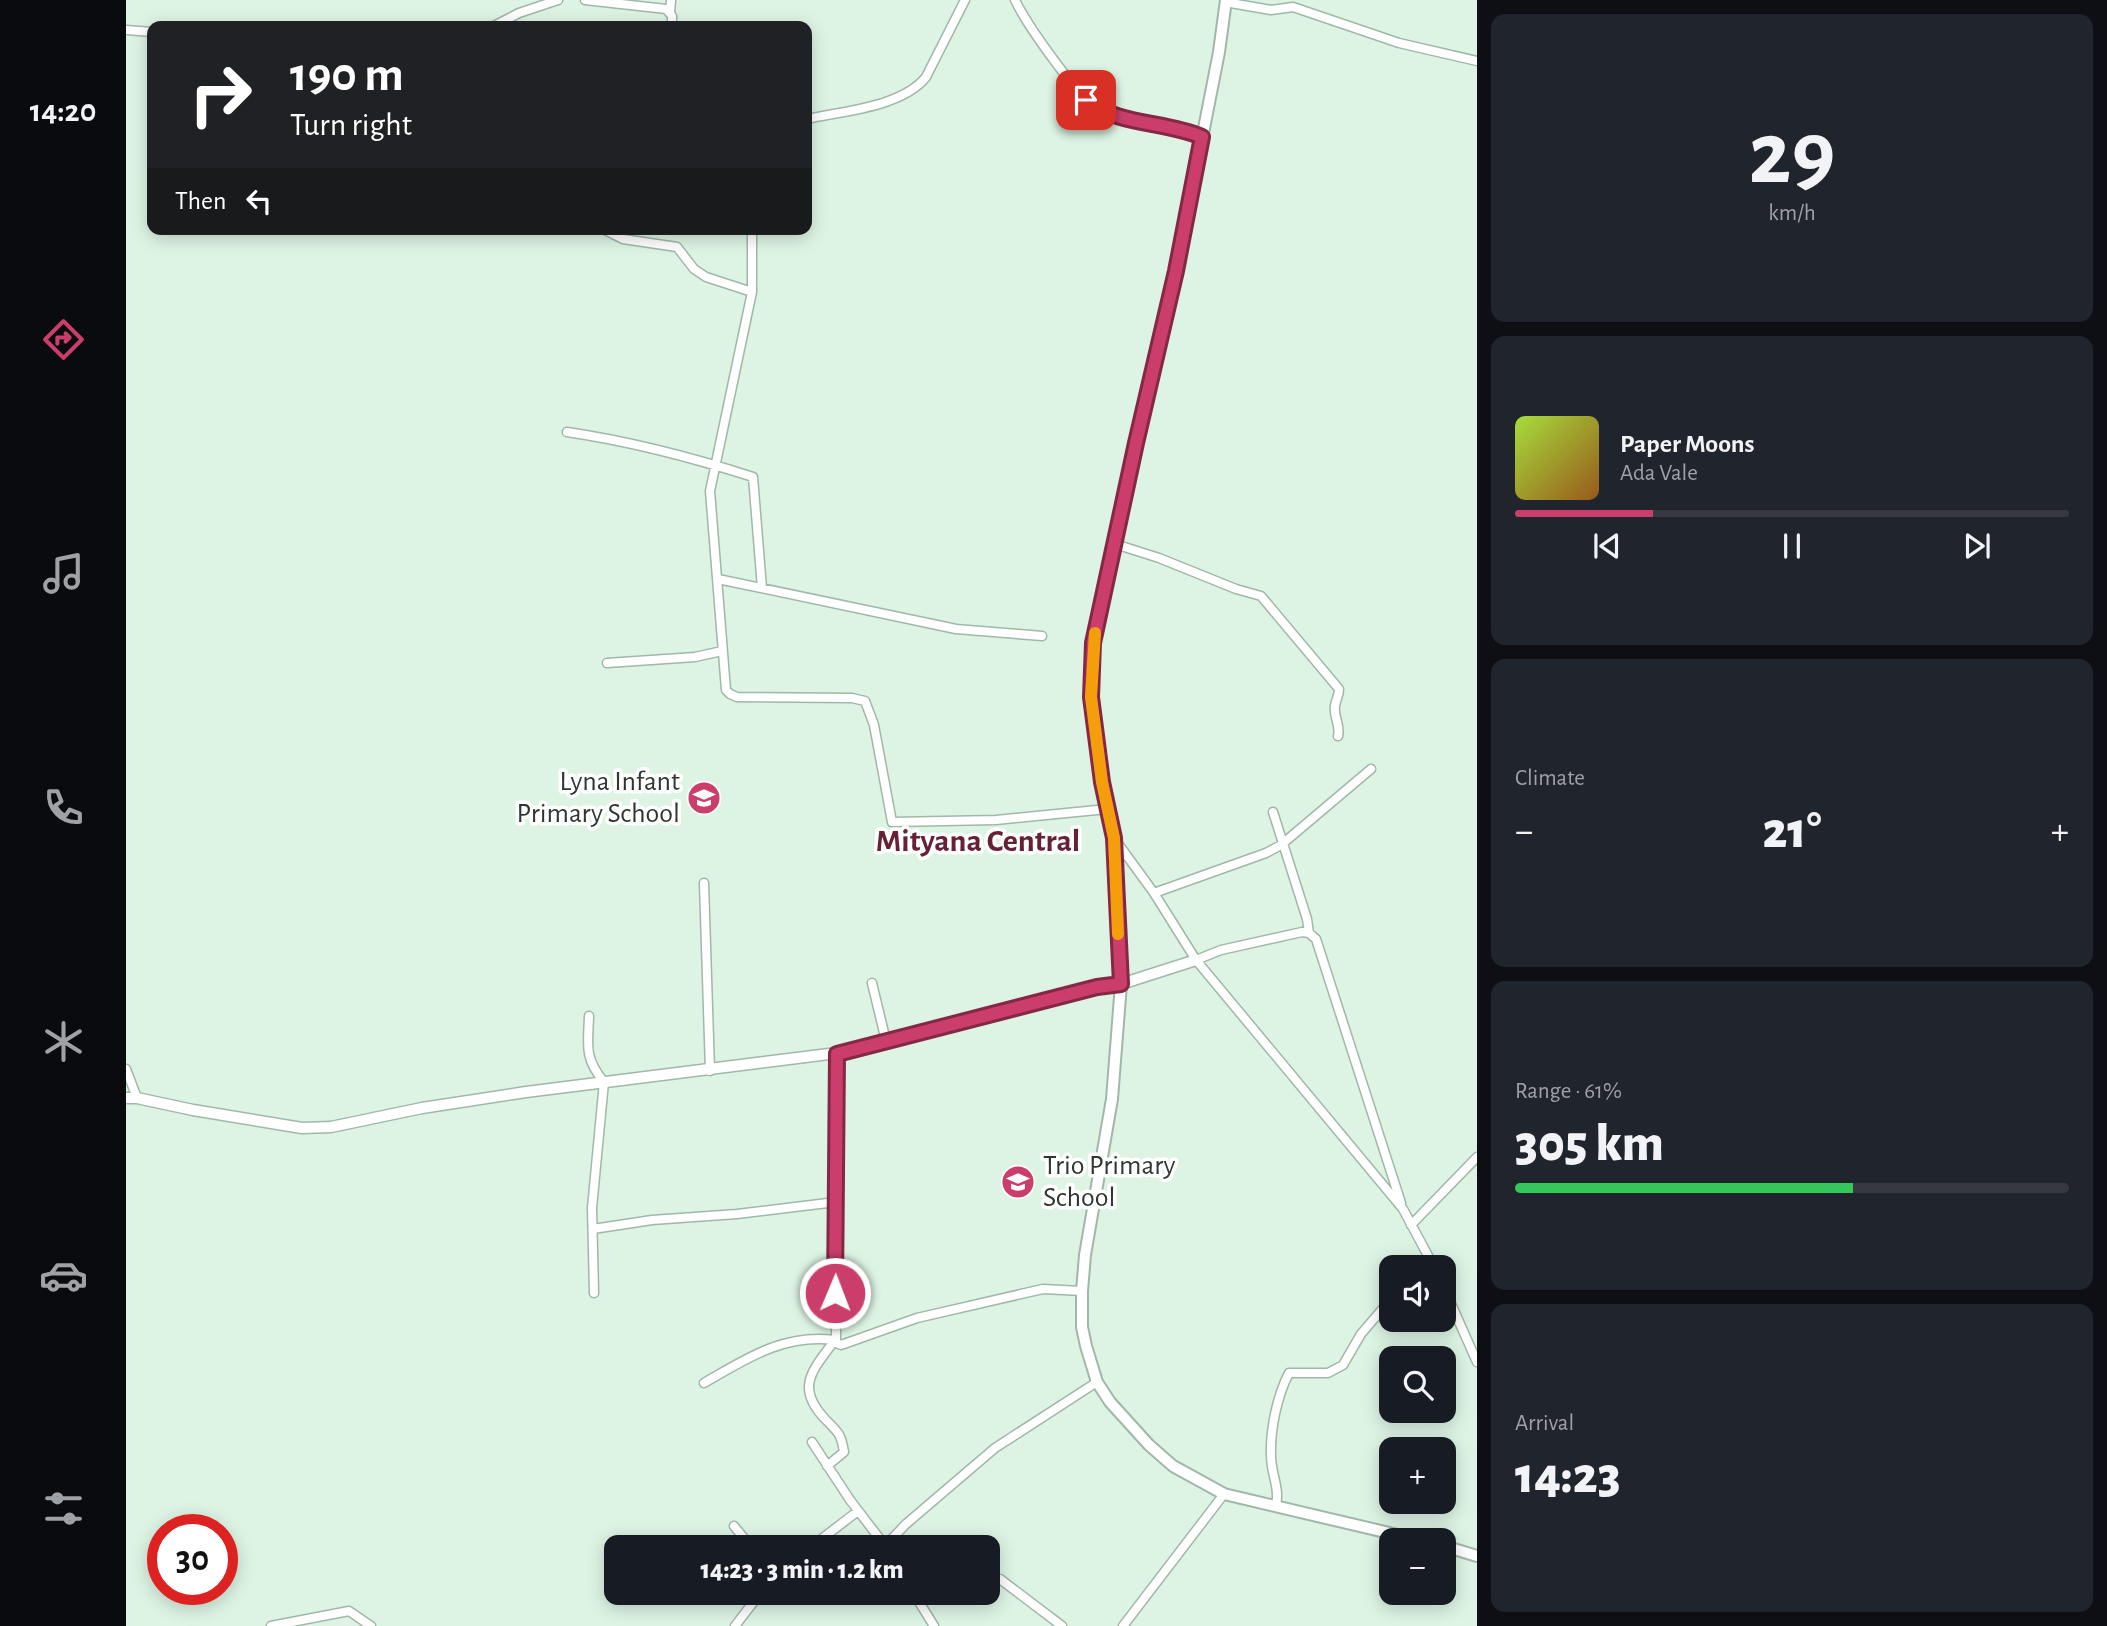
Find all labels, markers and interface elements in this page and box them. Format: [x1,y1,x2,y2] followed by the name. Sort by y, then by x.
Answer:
[175,49,266,140] icon: right
[290,51,404,100] text: 190 m
[1056,70,1116,130] pin
[1067,81,1105,119] icon: arrive
[30,95,96,127] text: 14:20
[290,109,412,141] text: Turn right
[1749,109,1835,200] text: 29
[240,182,278,220] icon: left
[175,188,226,214] text: Then
[1768,202,1816,225] text: km/h
[39,315,88,364] icon: directions
[1620,431,1755,457] text: Paper Moons
[1620,462,1698,485] text: Ada Vale
[1588,527,1626,565] icon: previous
[1773,527,1811,565] icon: pause
[1958,527,1996,565] icon: next
[39,549,88,598] icon: music
[1515,767,1585,790] text: Climate
[517,768,680,828] place label: Lyna Infant Primary School
[685,779,723,817] school or university icon: Lyna Infant Primary School
[39,783,88,832] icon: phone
[1762,805,1822,857] text: 21°
[1515,813,1533,851] text: −
[2051,813,2069,851] text: +
[876,825,1080,857] district label: Mityana Central
[39,1017,88,1066] icon: climate
[1515,1080,1622,1103] text: Range · 61%
[1515,1118,1664,1170] text: 305 km
[1043,1152,1176,1212] place label: Trio Primary School
[999,1163,1037,1201] school or university icon: Trio Primary School
[39,1251,88,1300] icon: car
[1379,1255,1456,1605] map controls
[1379,1255,1456,1332] button: sound
[798,1256,872,1330] position arrow
[1379,1346,1456,1423] button: search
[1515,1412,1574,1435] text: Arrival
[1379,1437,1456,1514] button: +
[1515,1450,1621,1502] text: 14:23
[39,1484,88,1533] icon: filters
[147,1514,238,1605] speed limit sign: 30
[1379,1528,1456,1605] button: −
[700,1557,904,1583] text: 14:23 · 3 min · 1.2 km

